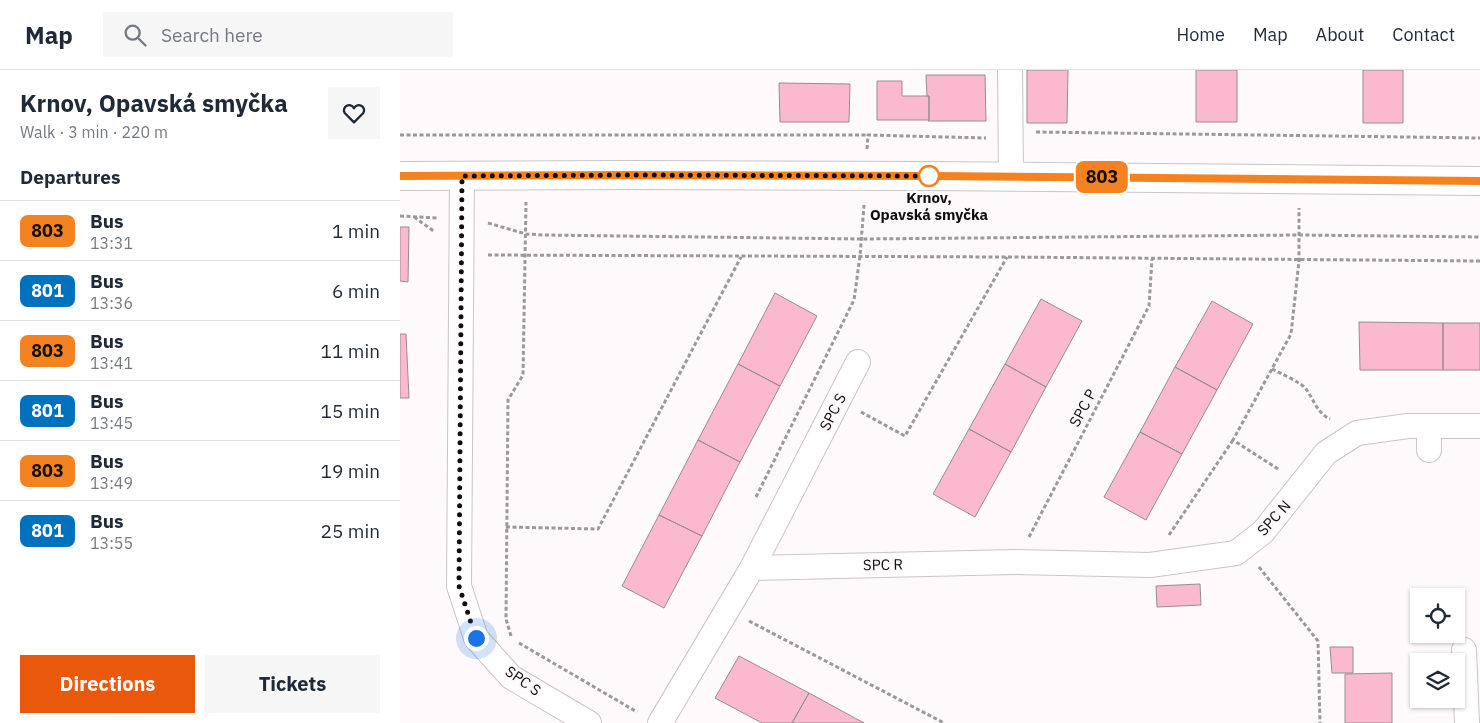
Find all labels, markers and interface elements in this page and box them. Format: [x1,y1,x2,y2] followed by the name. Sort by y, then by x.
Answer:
[103,12,453,57] search box
[25,19,73,51] text: Map
[121,21,149,49] icon: search
[161,23,263,47] text: Search here
[1177,23,1225,46] text: Home
[1253,23,1288,46] text: Map
[1316,23,1364,46] text: About
[1392,23,1455,46] text: Contact
[20,87,288,119] text: Krnov, Opavská smyčka
[328,87,380,139] button: heart
[20,122,168,142] text: Walk · 3 min · 220 m
[1073,161,1131,193] line badge: 803
[20,165,120,189] text: Departures
[918,165,940,187] marker: Krnov, Opavská smyčka
[1086,165,1118,188] text: 803
[870,188,989,224] place label: Krnov, Opavská smyčka
[90,209,124,233] text: Bus
[31,219,64,242] text: 803
[332,219,380,243] text: 1 min
[90,233,133,253] text: 13:31
[90,269,124,293] text: Bus
[31,279,64,302] text: 801
[332,279,380,303] text: 6 min
[90,293,133,313] text: 13:36
[90,329,124,353] text: Bus
[31,339,64,362] text: 803
[321,339,380,363] text: 11 min
[90,353,133,373] text: 13:41
[1065,386,1100,430] street label: SPC P
[90,389,124,413] text: Bus
[815,390,850,434] street label: SPC S
[31,399,64,422] text: 801
[321,399,380,423] text: 15 min
[90,413,133,433] text: 13:45
[90,449,124,473] text: Bus
[31,459,64,482] text: 803
[321,459,380,483] text: 19 min
[90,473,133,493] text: 13:49
[1253,496,1294,539] street label: SPC N
[90,509,124,533] text: Bus
[31,519,64,542] text: 801
[321,519,380,543] text: 25 min
[90,533,133,553] text: 13:55
[863,555,903,574] street label: SPC R
[1410,588,1465,708] map controls
[1410,588,1465,643] button: locate
[464,626,489,651] your location
[1410,653,1465,708] button: layers
[20,655,195,713] button: Directions
[205,655,380,713] button: Tickets
[502,662,545,700] street label: SPC S

